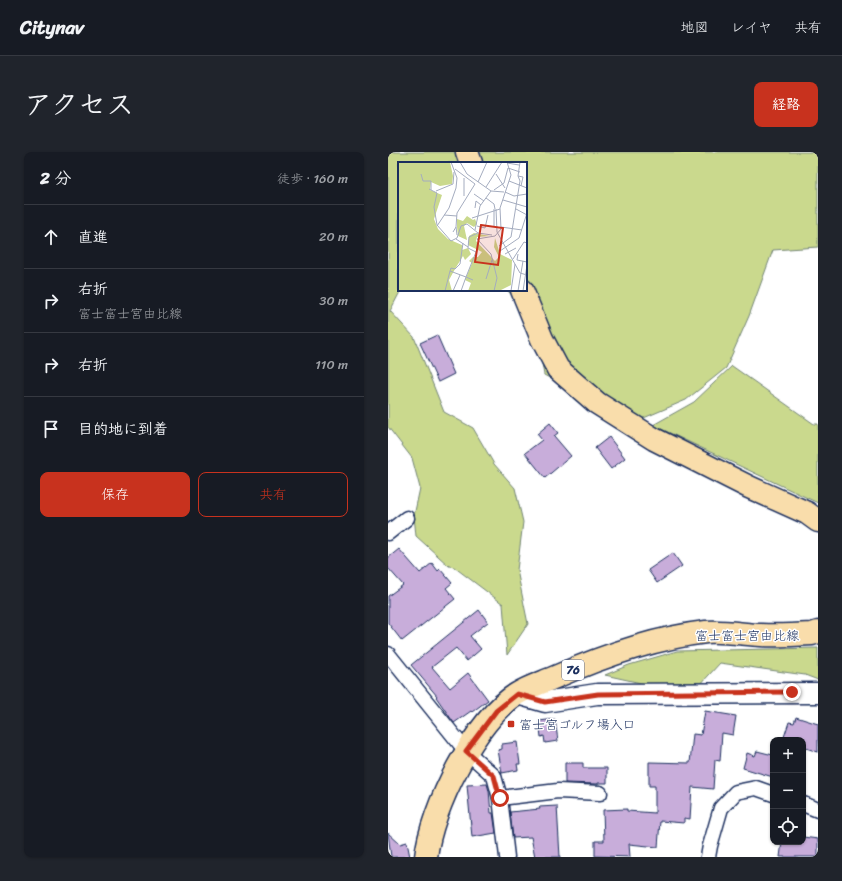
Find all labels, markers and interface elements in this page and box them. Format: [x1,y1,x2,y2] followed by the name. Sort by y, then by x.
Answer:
[20,11,84,44] text: Citynav
[681,15,709,40] text: 地図
[731,15,772,40] text: レイヤ
[794,15,822,40] text: 共有
[24,80,134,129] text: アクセス
[754,82,818,127] button: 経路
[398,162,527,291] inset map
[40,163,71,193] text: 2 分
[277,167,348,190] text: 徒歩 · 160 m
[78,224,108,250] text: 直進
[319,225,348,248] text: 20 m
[40,226,62,248] icon: ahead
[78,276,108,302] text: 右折
[319,289,348,312] text: 30 m
[40,290,62,312] icon: right
[78,302,182,325] text: 富士富士宮由比線
[78,352,108,378] text: 右折
[315,353,348,376] text: 110 m
[40,354,62,376] icon: right
[78,416,168,442] text: 目的地に到着
[40,418,62,440] icon: arrive
[40,472,190,517] button: 保存
[198,472,348,517] button: 共有
[695,624,800,647] street label: 富士富士宮由比線
[562,660,584,680] road number: 76
[783,683,801,701] route end
[519,713,635,736] place label: 富士宮ゴルフ場入口
[506,719,516,729] marker: 富士宮ゴルフ場入口
[770,737,806,845] map controls
[770,737,806,773] button: +
[770,773,806,809] button: −
[491,789,509,807] route start
[770,809,806,845] button: locate

